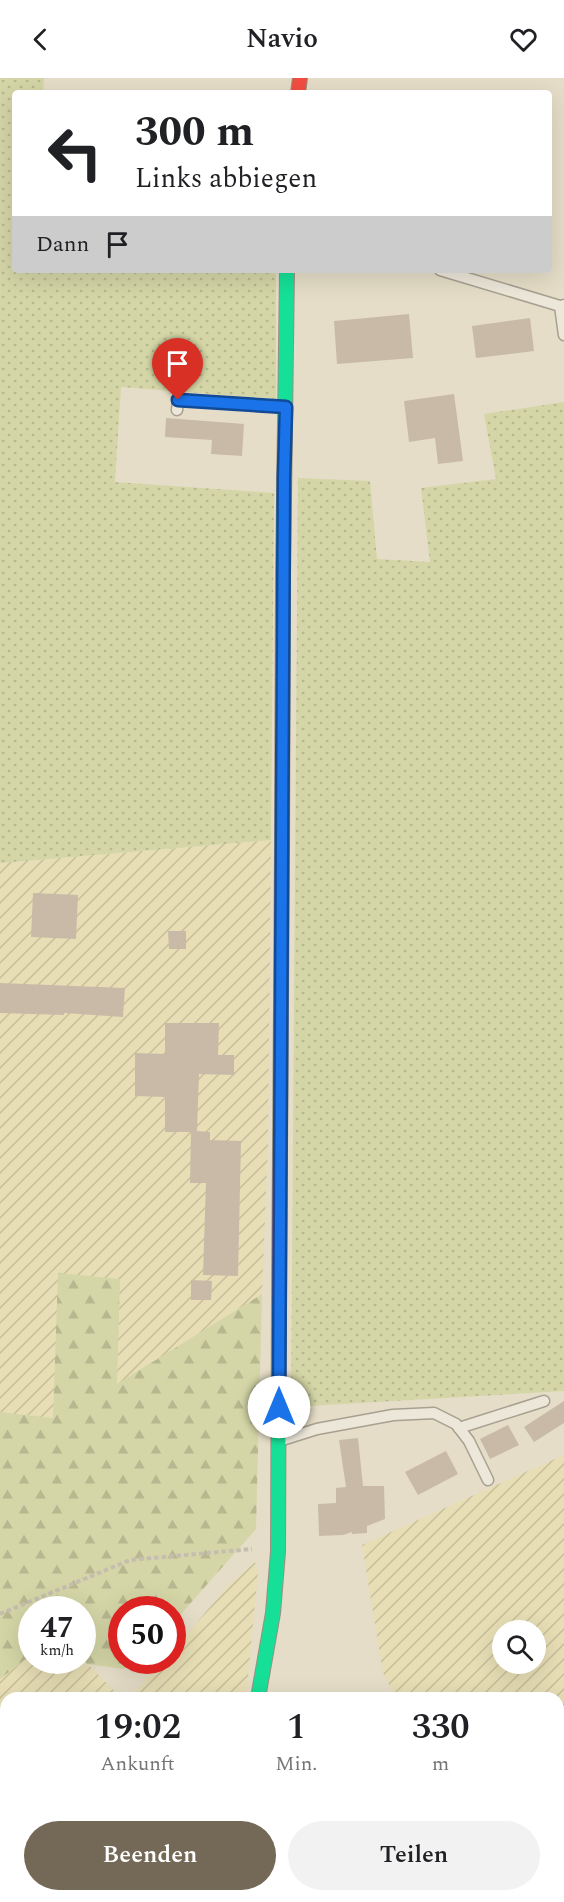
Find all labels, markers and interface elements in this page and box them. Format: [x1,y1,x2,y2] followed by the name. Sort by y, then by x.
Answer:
[246,18,318,60] text: Navio
[24,23,57,56] icon: back
[507,23,540,56] icon: heart
[135,101,254,164] text: 300 m
[36,114,114,192] icon: left
[135,158,317,200] text: Links abbiegen
[36,228,89,261] text: Dann
[101,228,134,261] icon: arrive
[152,338,203,400] pin
[161,347,194,380] icon: arrive
[247,1375,311,1439] position arrow
[108,1596,186,1674] speed limit sign: 50
[40,1605,74,1651] text: 47
[492,1620,546,1674] map controls
[492,1620,546,1674] button: search
[40,1639,74,1662] text: km/h
[94,1700,181,1755] text: 19:02
[287,1700,306,1755] text: 1
[412,1700,470,1755] text: 330
[101,1749,175,1779] text: Ankunft
[275,1749,317,1779] text: Min.
[432,1749,449,1779] text: m
[24,1821,276,1890] button: Beenden
[288,1821,540,1890] button: Teilen

